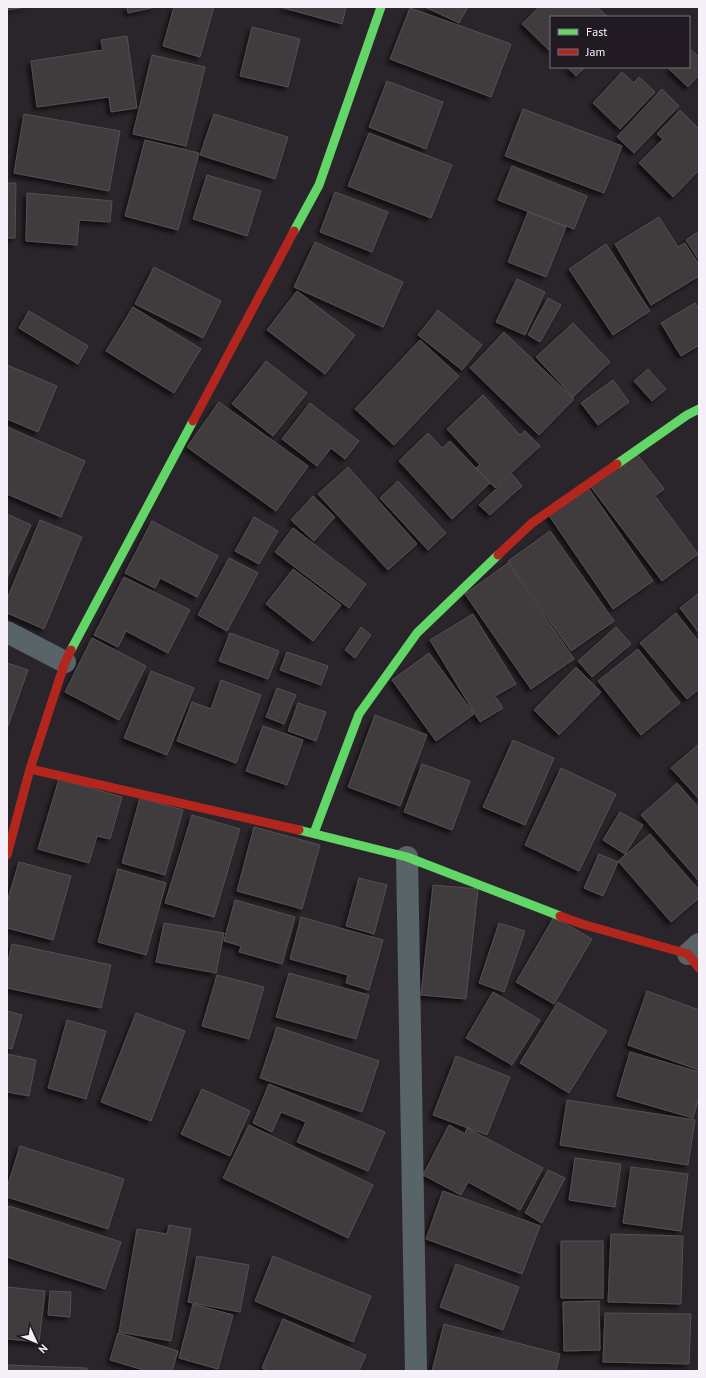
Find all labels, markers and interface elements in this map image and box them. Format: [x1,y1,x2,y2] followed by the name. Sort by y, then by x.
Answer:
[550,16,690,68] legend
[586,24,607,39] text: Fast
[585,44,605,59] text: Jam
[16,1322,56,1362] north arrow
[36,1341,51,1356] text: N

